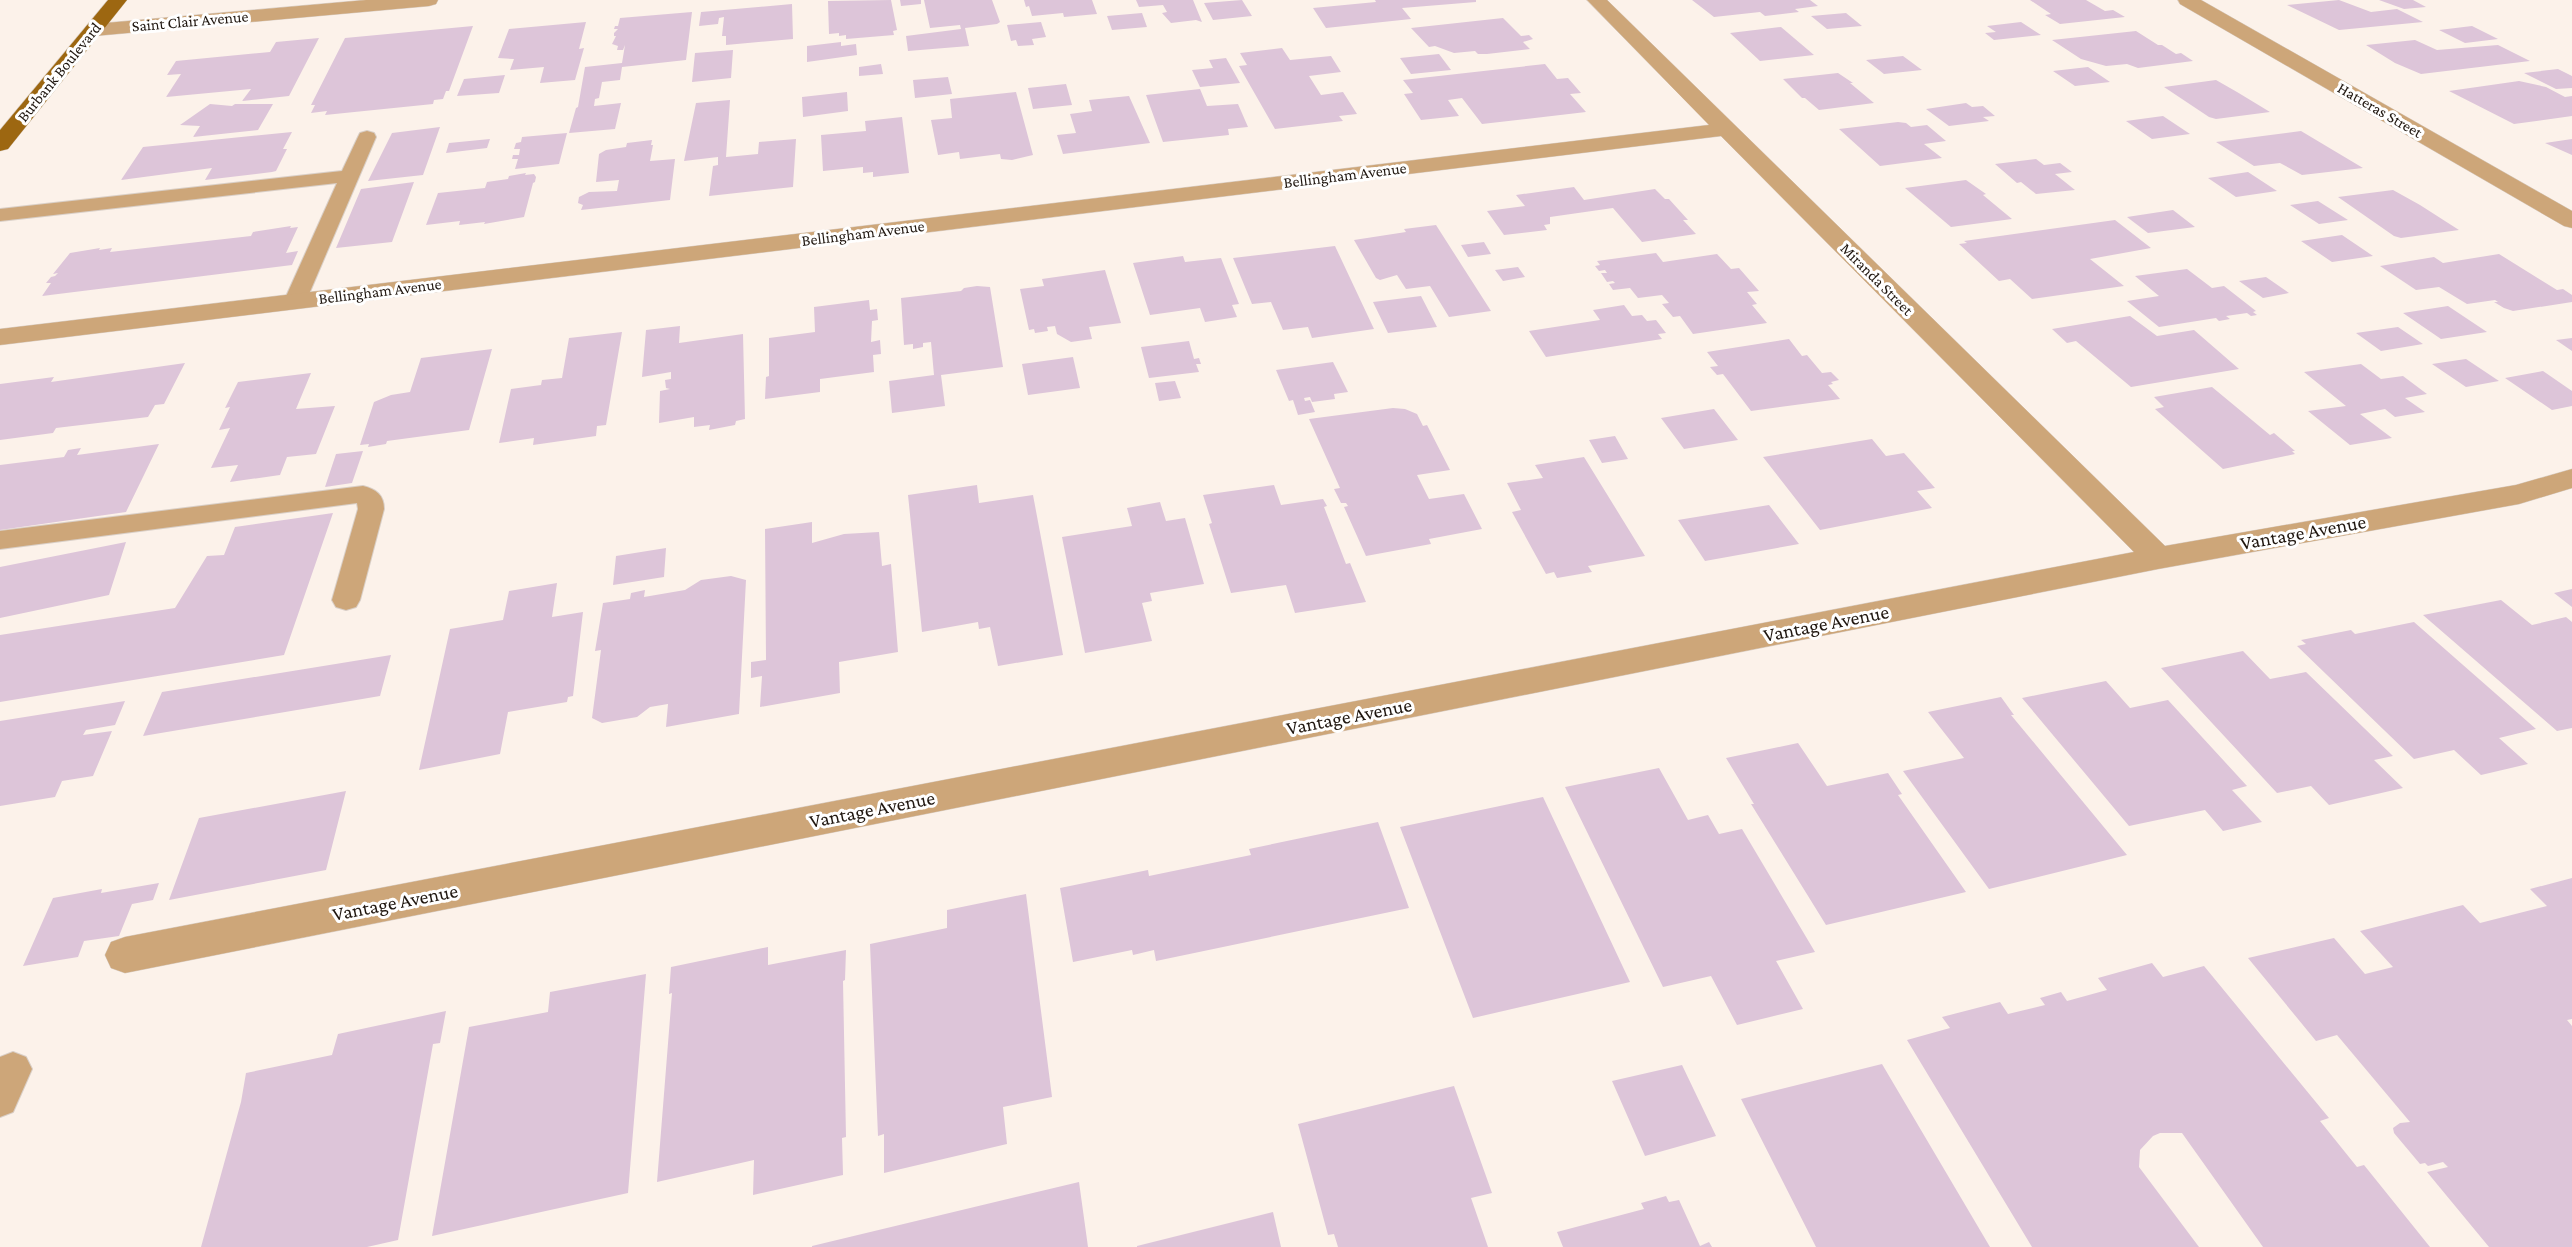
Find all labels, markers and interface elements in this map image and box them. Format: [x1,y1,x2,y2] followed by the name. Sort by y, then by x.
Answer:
[131,7,249,35] street label: Saint Clair Avenue
[14,19,105,125] street label: Burbank Boulevard
[2335,79,2426,141] street label: Hatteras Street
[1283,159,1408,192] street label: Bellingham Avenue
[801,217,926,250] street label: Bellingham Avenue
[1837,239,1917,319] street label: Miranda Street
[318,275,443,308] street label: Bellingham Avenue
[2238,510,2368,555] street label: Vantage Avenue
[1761,600,1891,647] street label: Vantage Avenue
[1284,693,1414,740] street label: Vantage Avenue
[807,786,937,833] street label: Vantage Avenue
[330,879,460,926] street label: Vantage Avenue

